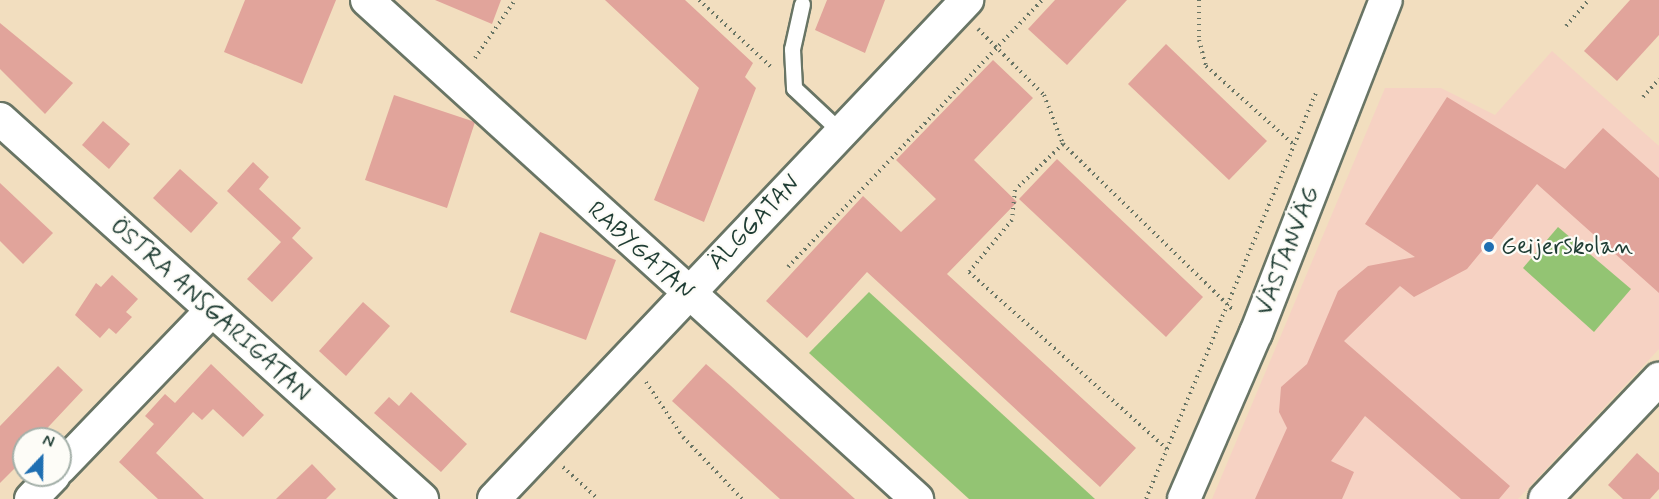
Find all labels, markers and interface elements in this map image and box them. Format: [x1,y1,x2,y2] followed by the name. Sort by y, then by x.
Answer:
[703,169,807,277] street label: ÄLGGATAN
[1250,182,1326,320] street label: VÄSTANVÄG
[581,196,699,306] street label: RABYGATAN
[106,214,314,406] street label: ÖSTRA ANSGARIGATAN
[1501,233,1633,261] place label: Geijerskolan
[1482,240,1496,254] marker: Geijerskolan
[12,427,72,487] north arrow
[39,430,57,453] text: N

